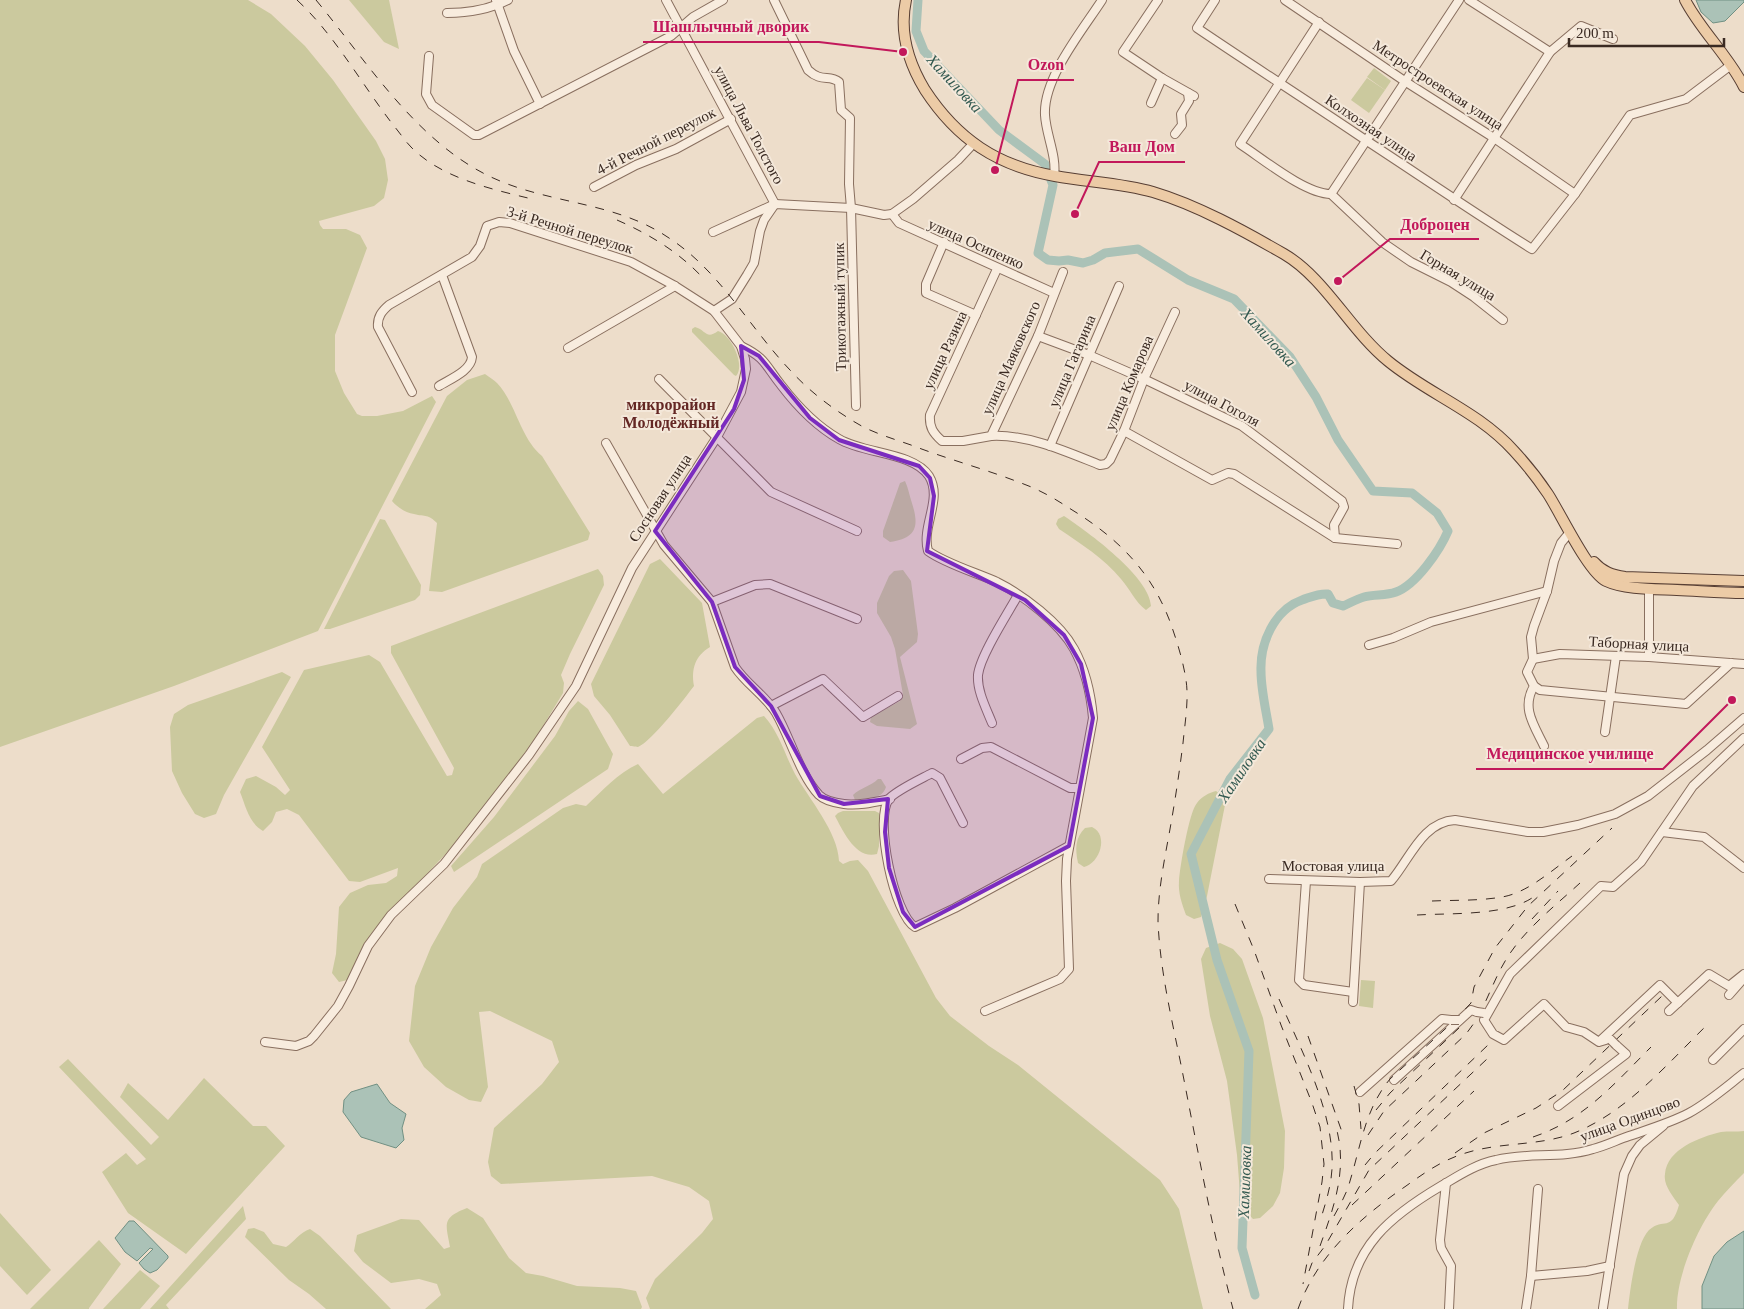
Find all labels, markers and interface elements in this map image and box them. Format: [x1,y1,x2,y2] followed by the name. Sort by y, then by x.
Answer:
[643,11,819,42] callout: Шашлычный дворик
[1569,15,1724,47] scale bar
[653,18,810,36] text: Шашлычный дворик
[1576,25,1614,41] text: 200 m
[1370,37,1506,133] street label: Метростроевская улица
[1018,49,1074,80] callout: Ozon
[923,50,986,116] water label: Хамиловка
[1028,56,1064,73] text: Ozon
[711,63,787,187] street label: улица Льва Толстого
[1322,92,1420,165] street label: Колхозная улица
[594,104,719,178] street label: 4-й Речной переулок
[1099,131,1185,162] callout: Ваш Дом
[1109,138,1175,156] text: Ваш Дом
[505,203,636,257] street label: 3-й Речной переулок
[1390,208,1479,239] callout: Доброцен
[926,216,1026,272] street label: улица Осипенко
[1400,216,1470,234] text: Доброцен
[831,242,849,372] street label: Трикотажный тупик
[1418,246,1499,304] street label: Горная улица
[979,299,1043,417] street label: улица Маяковского
[1237,304,1299,370] water label: Хамиловка
[920,308,970,392] street label: улица Разина
[1045,312,1099,410] street label: улица Гагарина
[1102,333,1156,433] street label: улица Комарова
[1182,376,1263,430] street label: улица Гоголя
[623,396,719,431] district label: микрорайон Молодёжный
[626,451,694,545] street label: Сосновая улица
[1588,633,1690,655] street label: Таборная улица
[1213,735,1269,806] water label: Хамиловка
[1476,738,1663,769] callout: Медицинское училище
[1486,745,1654,763] text: Медицинское училище
[1282,858,1385,874] street label: Мостовая улица
[1578,1094,1682,1144] street label: улица Одинцово
[1235,1145,1254,1220] water label: Хамиловка

